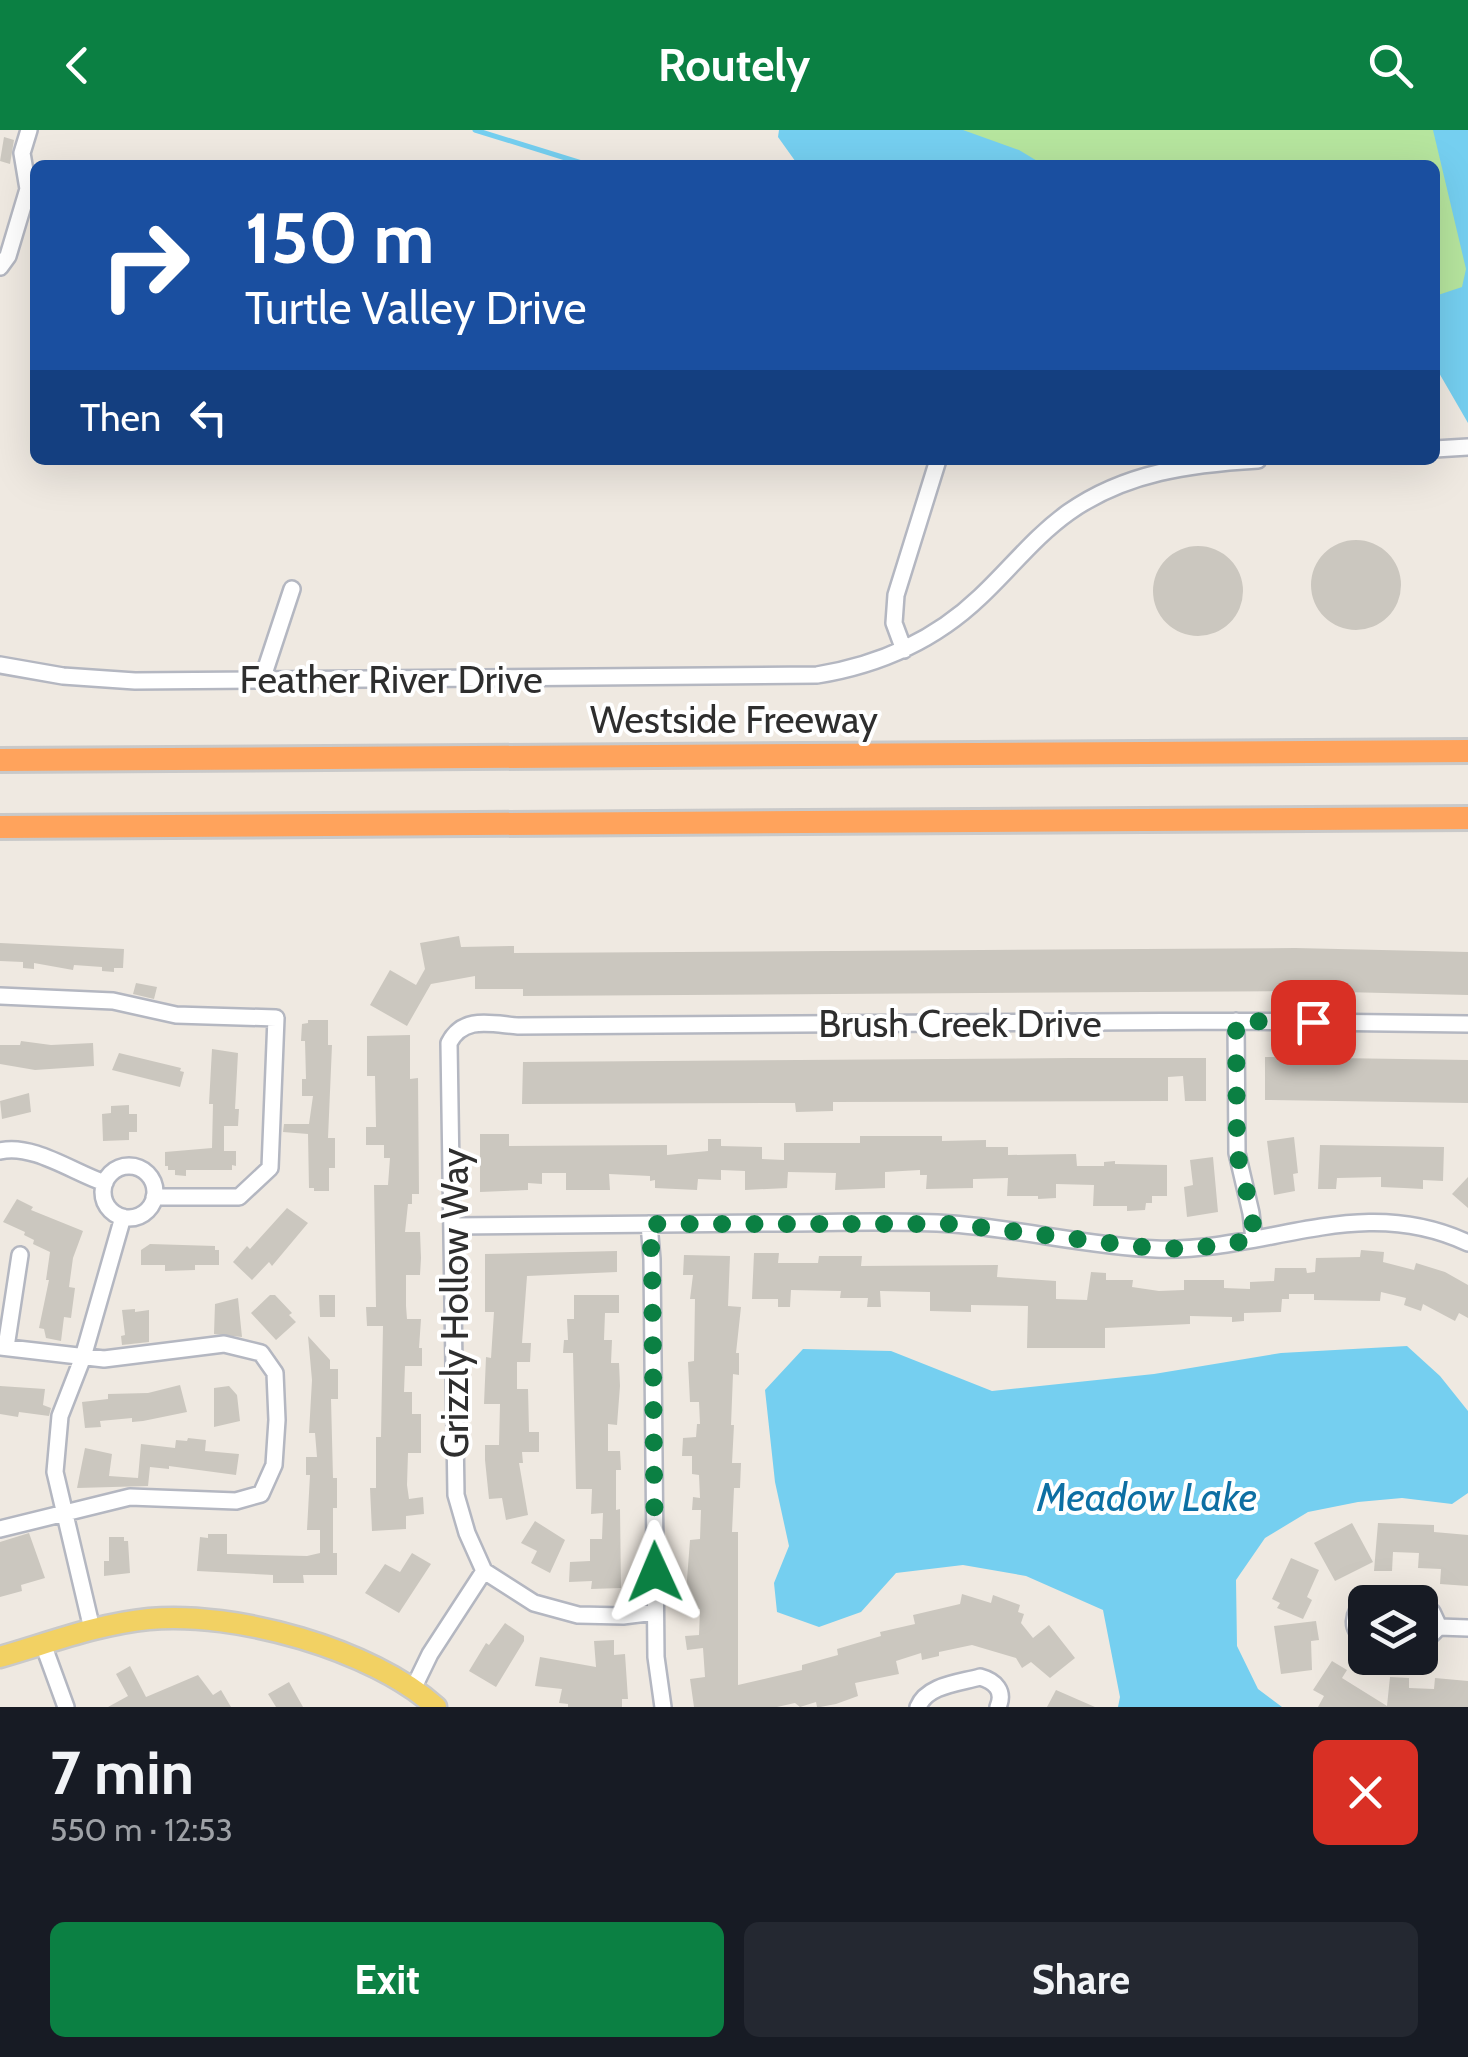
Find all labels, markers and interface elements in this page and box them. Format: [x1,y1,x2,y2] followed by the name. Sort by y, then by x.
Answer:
[50,38,105,93] icon: back
[658,38,810,92] text: Routely
[1363,38,1418,93] icon: search
[245,195,434,281] text: 150 m
[80,200,210,330] icon: right
[245,281,586,335] text: Turtle Valley Drive
[181,390,236,445] icon: left
[80,394,161,441] text: Then
[239,656,543,703] street label: Feather River Drive
[590,696,878,743] street label: Westside Freeway
[1271,980,1356,1065] pin
[1286,995,1341,1050] icon: arrive
[818,1000,1102,1047] street label: Brush Creek Drive
[431,1148,478,1458] street label: Grizzly Hollow Way
[1036,1472,1257,1521] water label: Meadow Lake
[603,1520,707,1624] position arrow
[1348,1585,1438,1675] map controls
[1348,1585,1438,1675] button: layers
[50,1736,194,1809] text: 7 min
[1313,1740,1418,1845] button: close
[50,1810,233,1849] text: 550 m · 12:53
[50,1922,724,2037] button: Exit
[744,1922,1418,2037] button: Share

